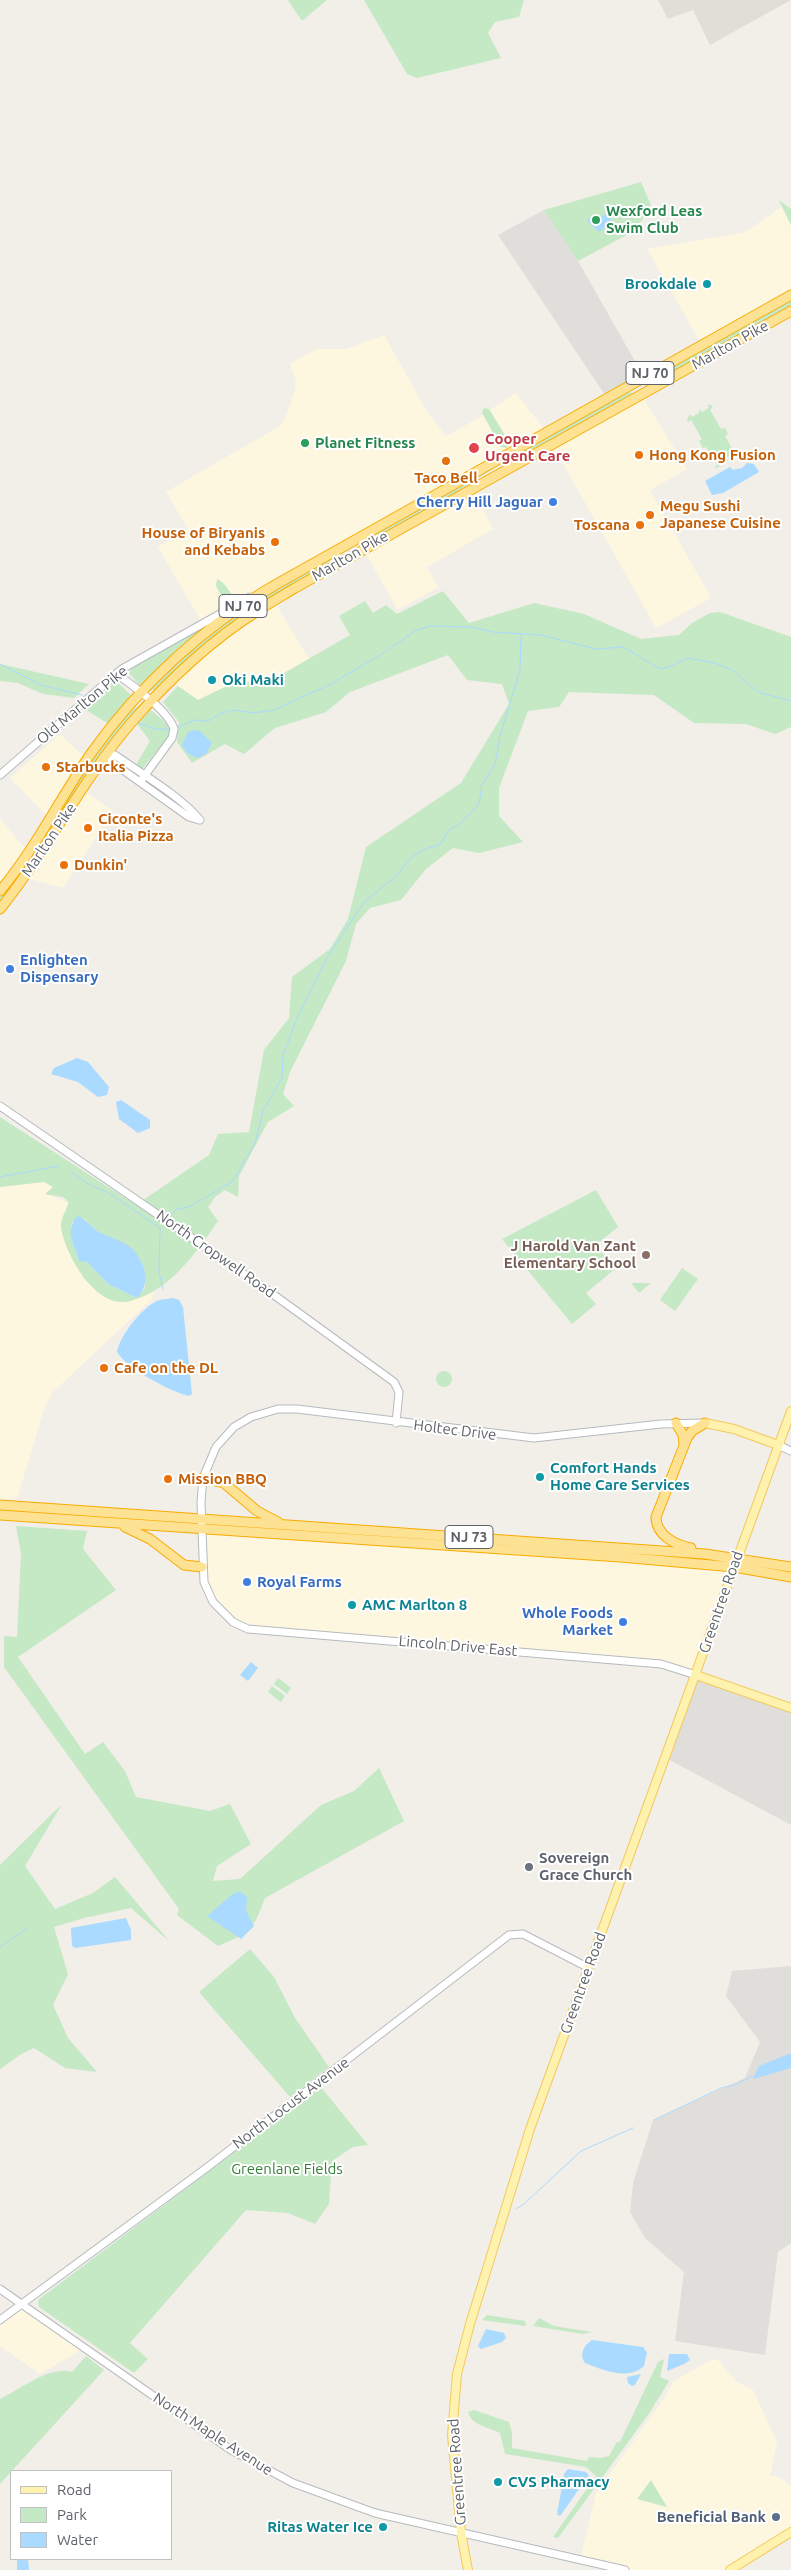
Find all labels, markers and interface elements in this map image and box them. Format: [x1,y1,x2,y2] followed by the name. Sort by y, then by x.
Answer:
[606,202,702,237] place label: Wexford Leas Swim Club
[590,214,602,226] marker: Wexford Leas Swim Club
[625,275,697,293] place label: Brookdale
[701,278,713,290] marker: Brookdale
[688,316,772,374] street label: Marlton Pike
[626,362,674,384] road number: NJ 70
[485,430,570,465] place label: Cooper Urgent Care
[315,434,415,452] place label: Planet Fitness
[299,437,311,449] marker: Planet Fitness
[467,441,481,455] marker: Cooper Urgent Care
[649,446,776,464] place label: Hong Kong Fusion
[633,449,645,461] marker: Hong Kong Fusion
[440,455,452,467] marker: Taco Bell
[414,469,478,487] place label: Taco Bell
[416,493,543,511] place label: Cherry Hill Jaguar
[547,496,559,508] marker: Cherry Hill Jaguar
[660,497,781,532] place label: Megu Sushi Japanese Cuisine
[644,509,656,521] marker: Megu Sushi Japanese Cuisine
[574,516,630,534] place label: Toscana
[634,519,646,531] marker: Toscana
[142,524,265,559] place label: House of Biryanis and Kebabs
[309,527,391,585] street label: Marlton Pike
[269,536,281,548] marker: House of Biryanis and Kebabs
[219,594,267,618] road number: NJ 70
[33,662,131,748] street label: Old Marlton Pike
[222,671,284,689] place label: Oki Maki
[206,674,218,686] marker: Oki Maki
[56,758,126,776] place label: Starbucks
[40,761,52,773] marker: Starbucks
[18,800,80,880] street label: Marlton Pike
[98,810,174,845] place label: Ciconte's Italia Pizza
[82,822,94,834] marker: Ciconte's Italia Pizza
[74,856,127,874] place label: Dunkin'
[58,859,70,871] marker: Dunkin'
[20,951,98,986] place label: Enlighten Dispensary
[4,963,16,975] marker: Enlighten Dispensary
[153,1206,279,1302] street label: North Cropwell Road
[504,1237,636,1272] place label: J Harold Van Zant Elementary School
[640,1249,652,1261] marker: J Harold Van Zant Elementary School
[114,1359,218,1377] place label: Cafe on the DL
[98,1362,110,1374] marker: Cafe on the DL
[413,1416,497,1444] street label: Holtec Drive
[550,1459,690,1494] place label: Comfort Hands Home Care Services
[178,1470,267,1488] place label: Mission BBQ
[534,1471,546,1483] marker: Comfort Hands Home Care Services
[162,1473,174,1485] marker: Mission BBQ
[445,1525,493,1548] road number: NJ 73
[695,1549,747,1655] street label: Greentree Road
[257,1573,342,1591] place label: Royal Farms
[241,1576,253,1588] marker: Royal Farms
[362,1596,467,1614] place label: AMC Marlton 8
[346,1599,358,1611] marker: AMC Marlton 8
[522,1604,613,1639] place label: Whole Foods Market
[617,1616,629,1628] marker: Whole Foods Market
[398,1632,518,1660] street label: Lincoln Drive East
[539,1849,632,1884] place label: Sovereign Grace Church
[523,1861,535,1873] marker: Sovereign Grace Church
[556,1930,610,2036] street label: Greentree Road
[229,2053,353,2153] street label: North Locust Avenue
[231,2160,343,2178] park label: Greenlane Fields
[150,2389,276,2479] street label: North Maple Avenue
[444,2418,470,2526] street label: Greentree Road
[10,2470,172,2560] legend
[508,2473,610,2491] place label: CVS Pharmacy
[492,2476,504,2488] marker: CVS Pharmacy
[57,2481,92,2498] text: Road
[57,2506,87,2523] text: Park
[657,2508,766,2526] place label: Beneficial Bank
[770,2511,782,2523] marker: Beneficial Bank
[267,2518,373,2536] place label: Ritas Water Ice
[377,2521,389,2533] marker: Ritas Water Ice
[57,2531,98,2548] text: Water

